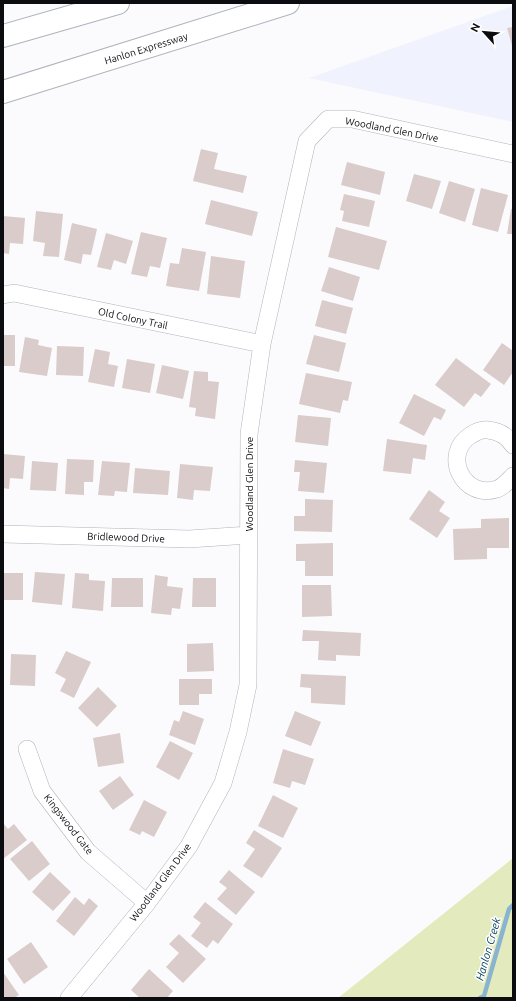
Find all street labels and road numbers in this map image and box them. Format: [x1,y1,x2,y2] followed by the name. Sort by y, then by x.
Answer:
[103,31,189,66] street label: Hanlon Expressway
[344,115,439,144] street label: Woodland Glen Drive
[97,306,169,331] street label: Old Colony Trail
[244,437,255,531] street label: Woodland Glen Drive
[87,531,165,544] street label: Bridlewood Drive
[42,792,96,857] street label: Kingswood Gate
[128,841,193,923] street label: Woodland Glen Drive

